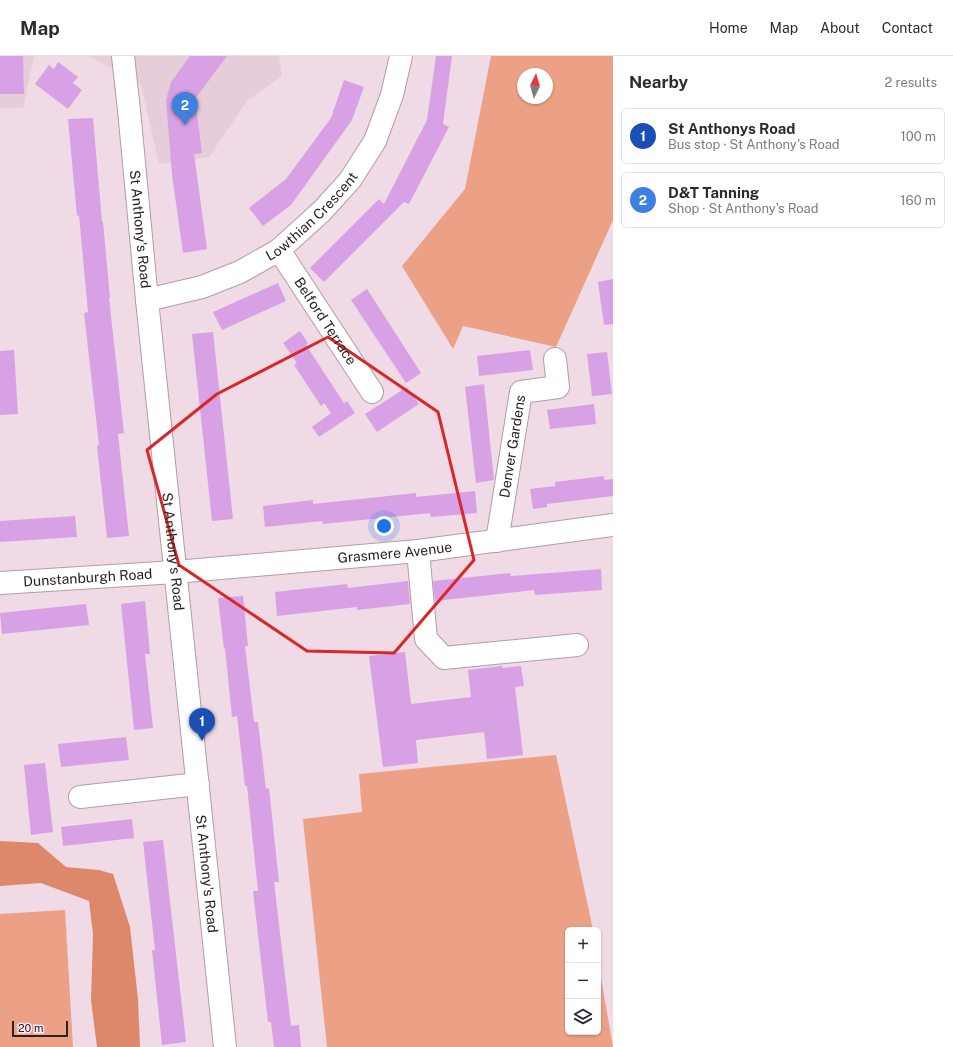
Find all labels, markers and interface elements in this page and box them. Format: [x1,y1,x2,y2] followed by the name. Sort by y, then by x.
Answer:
[20,17,60,39] text: Map
[709,20,748,36] text: Home
[770,20,798,36] text: Map
[820,20,860,36] text: About
[882,20,933,36] text: Contact
[517,68,553,104] north arrow
[629,72,688,92] text: Nearby
[885,75,937,90] text: 2 results
[172,92,198,125] pin: 2
[668,120,795,137] text: St Anthonys Road
[640,129,646,144] text: 1
[900,129,936,144] text: 100 m
[668,137,840,152] text: Bus stop · St Anthony's Road
[127,169,154,289] street label: St Anthony's Road
[263,169,361,264] street label: Lowthian Crescent
[668,184,759,201] text: D&T Tanning
[639,193,647,208] text: 2
[900,193,936,208] text: 160 m
[668,201,819,216] text: Shop · St Anthony's Road
[291,274,360,368] street label: Belford Terrace
[496,394,528,499] street label: Denver Gardens
[159,492,187,611] street label: St Anthony's Road
[374,516,394,536] your location
[337,539,453,566] street label: Grasmere Avenue
[23,565,153,590] street label: Dunstanburgh Road
[189,708,215,741] pin: 1
[193,814,221,934] street label: St Anthony's Road
[565,927,601,1035] map controls
[565,927,601,963] button: +
[565,963,601,999] button: −
[565,999,601,1035] button: layers
[12,1019,68,1038] scale bar
[18,1022,43,1034] text: 20 m

